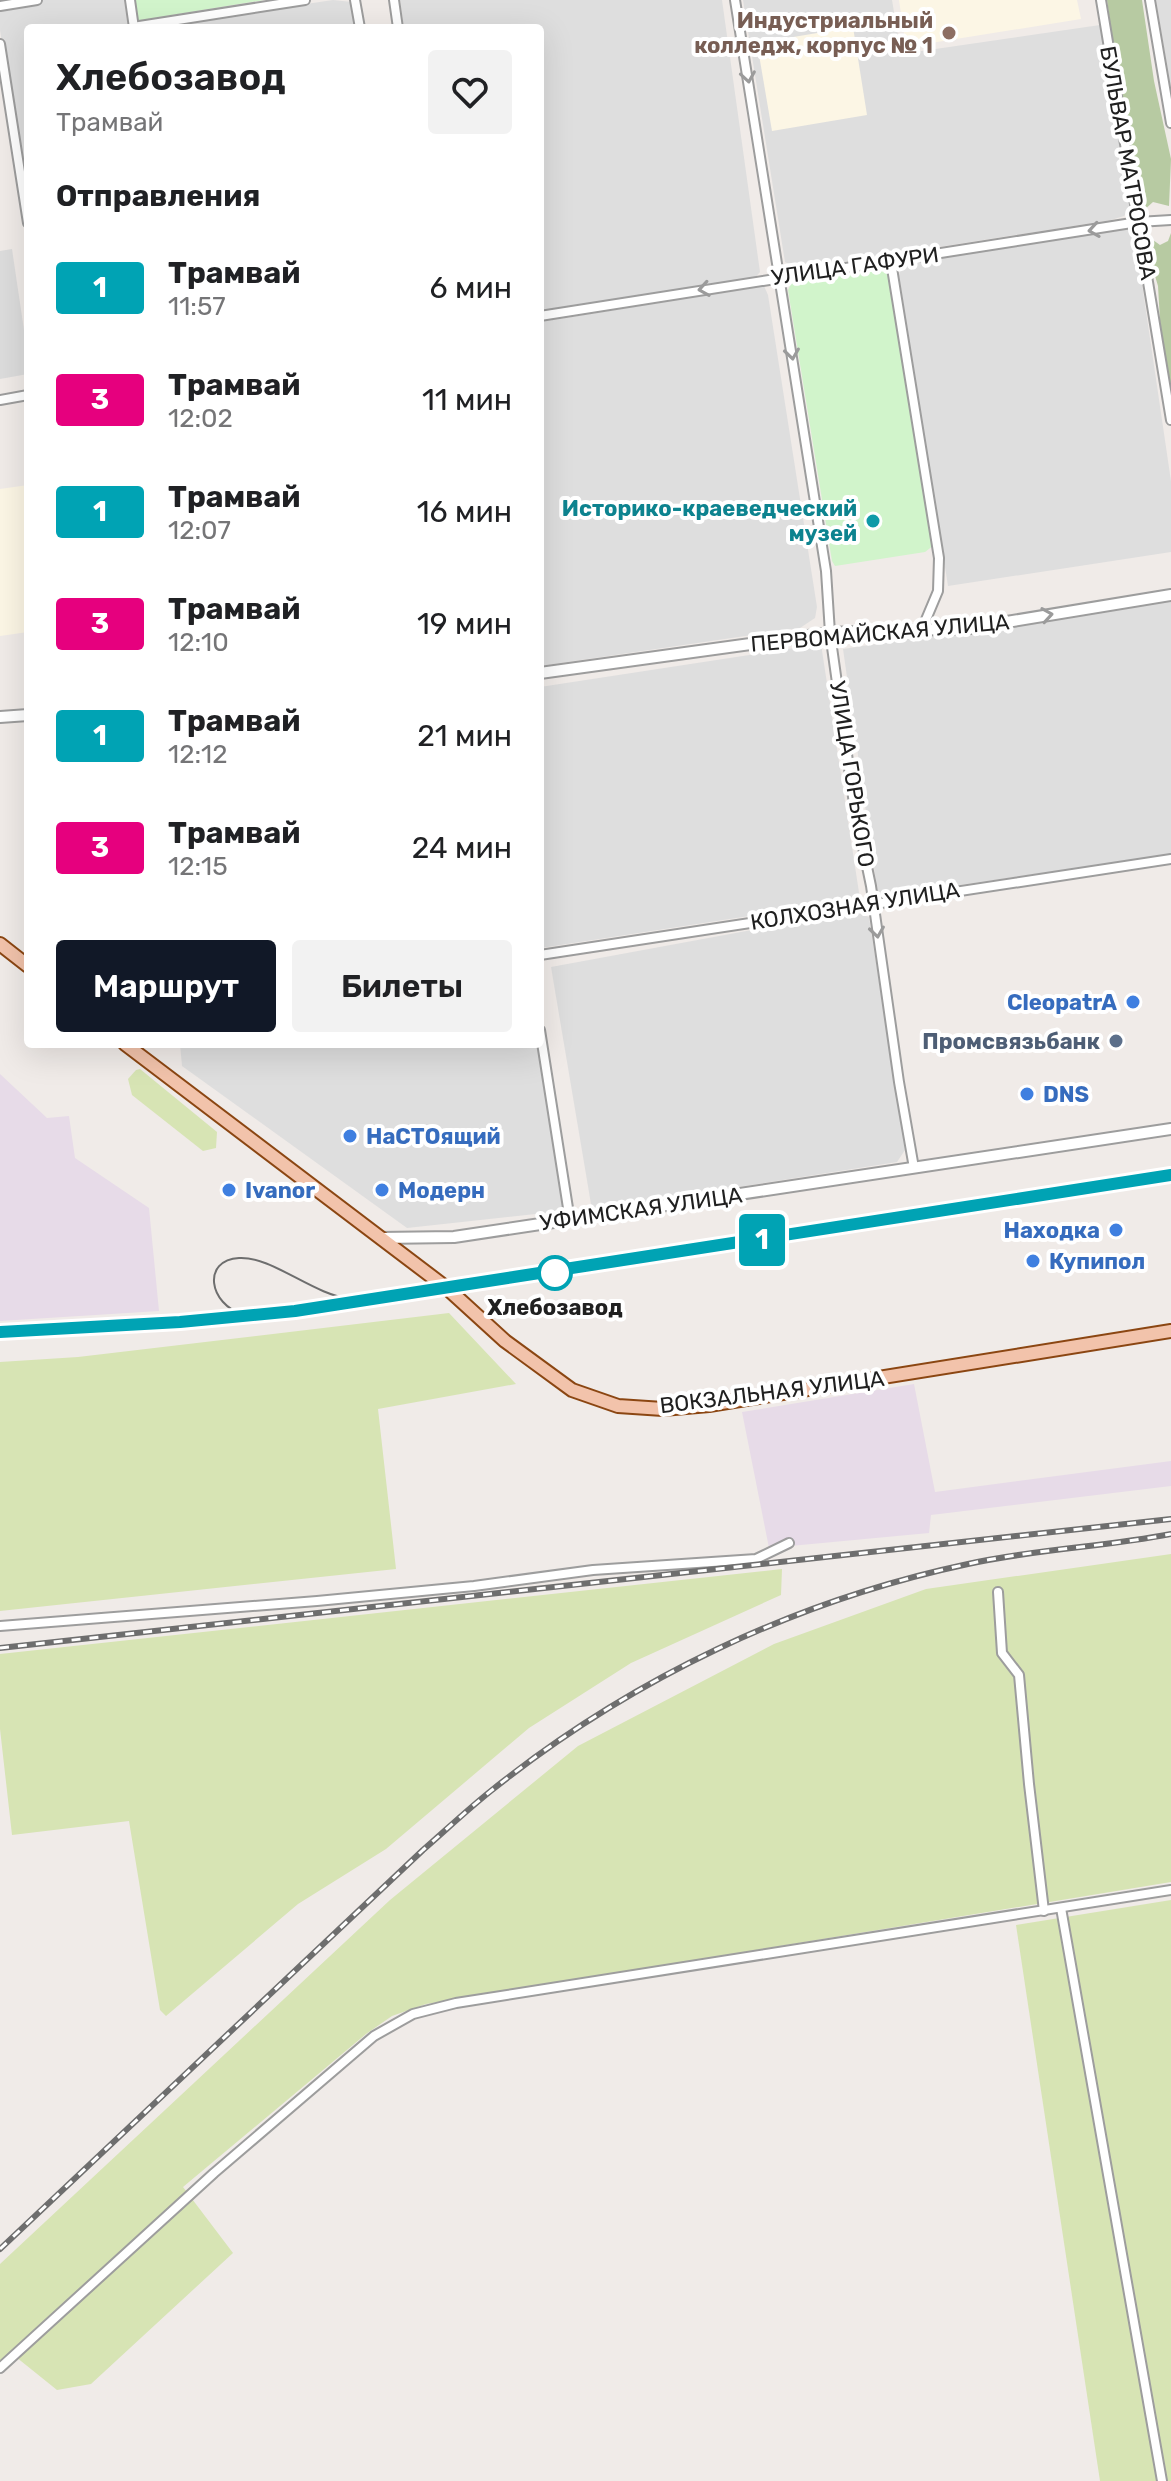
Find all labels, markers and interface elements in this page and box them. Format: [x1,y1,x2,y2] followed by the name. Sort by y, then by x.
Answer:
[694,7,933,59] place label: Индустриальный колледж, корпус № 1
[940,24,958,42] marker: Индустриальный колледж, корпус № 1
[1094,44,1162,282] street label: БУЛЬВАР МАТРОСОВА
[428,50,512,134] button: heart
[56,54,286,100] text: Хлебозавод
[739,70,756,84] one-way arrow
[56,107,163,138] text: Трамвай
[56,178,260,214] text: Отправления
[1087,220,1101,237] one-way arrow
[770,241,940,291] street label: УЛИЦА ГАФУРИ
[168,255,300,291] text: Трамвай
[430,270,512,306] text: 6 мин
[93,271,107,304] text: 1
[697,280,711,297] one-way arrow
[168,291,226,322] text: 11:57
[783,347,800,361] one-way arrow
[168,367,300,403] text: Трамвай
[422,382,512,418] text: 11 мин
[91,383,109,416] text: 3
[168,403,233,434] text: 12:02
[168,479,300,515] text: Трамвай
[417,494,512,530] text: 16 мин
[93,495,107,528] text: 1
[562,495,857,547] place label: Историко-краеведческий музей
[864,512,882,530] marker: Историко-краеведческий музей
[168,515,231,546] text: 12:07
[168,591,300,627] text: Трамвай
[417,606,512,642] text: 19 мин
[91,607,109,640] text: 3
[749,608,1011,658] street label: ПЕРВОМАЙСКАЯ УЛИЦА
[1041,608,1054,625] one-way arrow
[168,627,229,658] text: 12:10
[824,679,880,869] street label: УЛИЦА ГОРЬКОГО
[168,703,300,739] text: Трамвай
[417,718,512,754] text: 21 мин
[93,719,107,752] text: 1
[168,739,227,770] text: 12:12
[168,815,300,851] text: Трамвай
[412,830,512,866] text: 24 мин
[91,831,109,864] text: 3
[168,851,228,882] text: 12:15
[749,876,962,936] street label: КОЛХОЗНАЯ УЛИЦА
[868,925,885,938] one-way arrow
[56,940,276,1032] button: Маршрут
[292,940,512,1032] button: Билеты
[1007,989,1117,1016] place label: CleopatrA
[1124,993,1142,1011] marker: CleopatrA
[922,1028,1100,1055] place label: Промсвязьбанк
[1107,1032,1125,1050] marker: Промсвязьбанк
[1043,1081,1089,1108] place label: DNS
[1018,1085,1036,1103] marker: DNS
[366,1123,501,1150] place label: НаСТОящий
[341,1127,359,1145] marker: НаСТОящий
[245,1177,315,1204] place label: Ivanor
[398,1177,485,1204] place label: Модерн
[220,1181,238,1199] marker: Ivanor
[373,1181,391,1199] marker: Модерн
[538,1181,744,1237] street label: УФИМСКАЯ УЛИЦА
[736,1214,788,1266] line badge: 1
[1004,1217,1100,1244] place label: Находка
[1107,1221,1125,1239] marker: Находка
[755,1223,769,1256] text: 1
[1049,1248,1145,1275] place label: Купипол
[1024,1252,1042,1270] marker: Купипол
[538,1256,572,1290] marker: Хлебозавод
[487,1294,623,1321] place label: Хлебозавод
[658,1365,886,1419] street label: ВОКЗАЛЬНАЯ УЛИЦА

